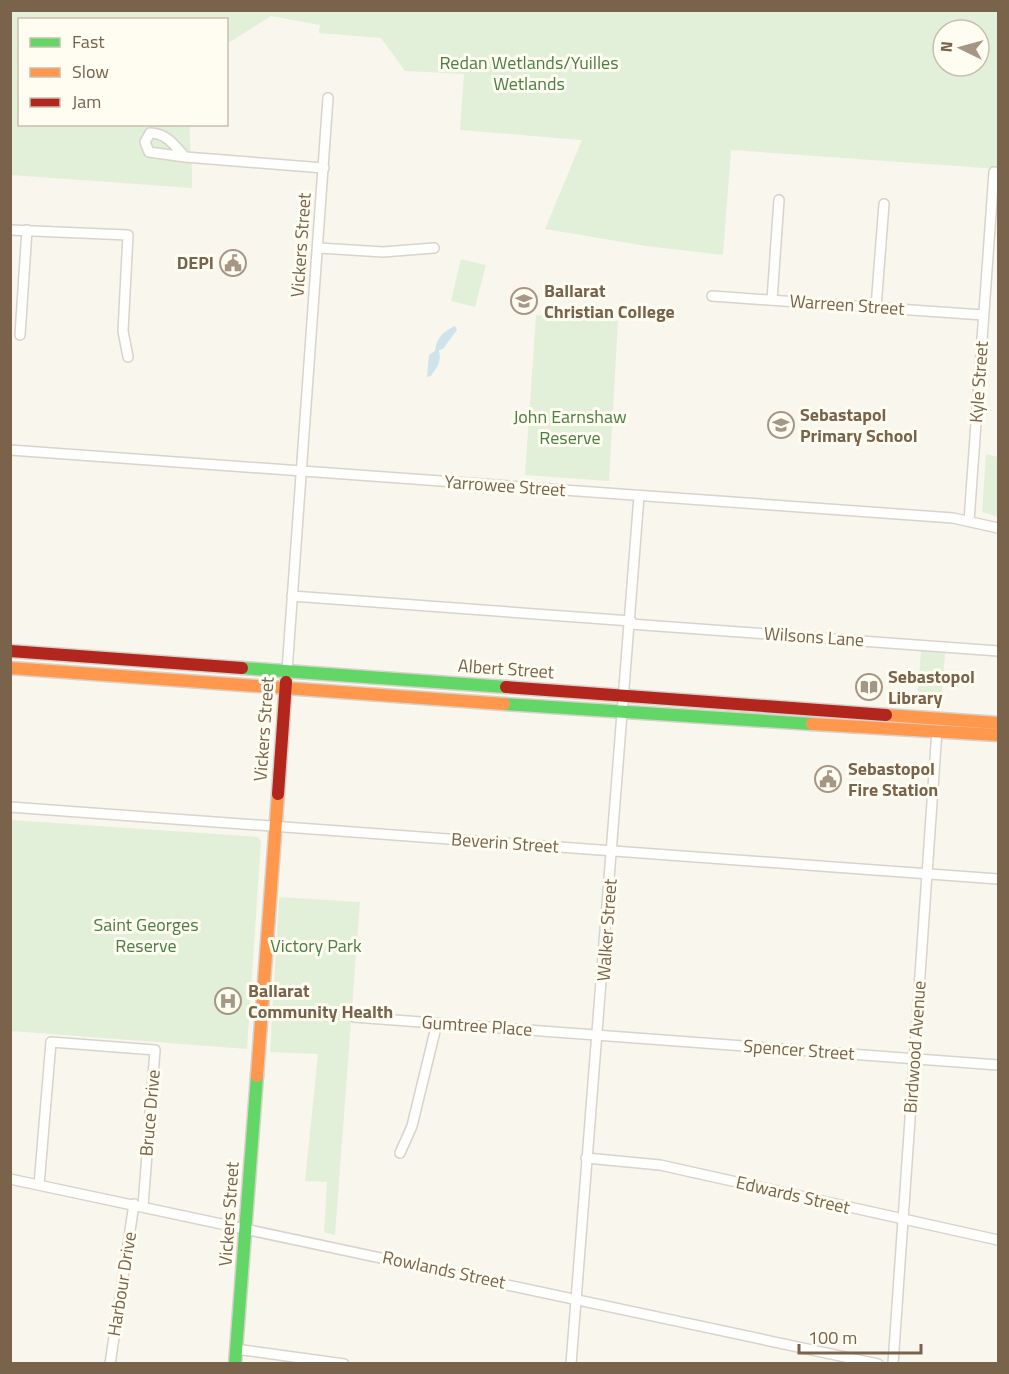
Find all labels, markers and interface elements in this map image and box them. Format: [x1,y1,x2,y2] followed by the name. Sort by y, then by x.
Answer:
[18,18,228,126] legend
[931,18,991,78] north arrow
[72,28,105,55] text: Fast
[934,40,958,53] text: N
[439,49,619,97] park label: Redan Wetlands/Yuilles Wetlands
[72,58,109,85] text: Slow
[72,88,101,115] text: Jam
[283,191,318,298] street label: Vickers Street
[218,248,248,278] public building icon: DEPI
[177,249,214,276] place label: DEPI
[544,277,675,325] place label: Ballarat Christian College
[509,286,539,316] school or university icon: Ballarat Christian College
[789,287,906,322] street label: Warreen Street
[962,339,995,424] street label: Kyle Street
[800,401,918,449] place label: Sebastapol Primary School
[513,403,627,451] park label: John Earnshaw Reserve
[766,410,796,440] school or university icon: Sebastapol Primary School
[444,468,567,503] street label: Yarrowee Street
[763,620,865,653] street label: Wilsons Lane
[457,652,556,685] street label: Albert Street
[888,663,975,711] place label: Sebastopol Library
[854,672,884,702] library icon: Sebastopol Library
[246,675,281,782] street label: Vickers Street
[848,755,938,803] place label: Sebastopol Fire Station
[813,764,843,794] public building icon: Sebastopol Fire Station
[450,825,560,860] street label: Beverin Street
[589,877,624,982] street label: Walker Street
[93,911,199,959] park label: Saint Georges Reserve
[270,932,362,959] park label: Victory Park
[248,977,393,1025] place label: Ballarat Community Health
[896,980,933,1114] street label: Birdwood Avenue
[213,986,243,1016] hospital icon: Ballarat Community Health
[421,1008,533,1043] street label: Gumtree Place
[743,1032,856,1067] street label: Spencer Street
[132,1068,167,1157] street label: Bruce Drive
[211,1160,246,1267] street label: Vickers Street
[733,1168,853,1221] street label: Edwards Street
[100,1230,143,1338] street label: Harbour Drive
[380,1243,509,1296] street label: Rowlands Street
[799,1317,920,1355] scale bar
[808,1324,857,1351] text: 100 m

